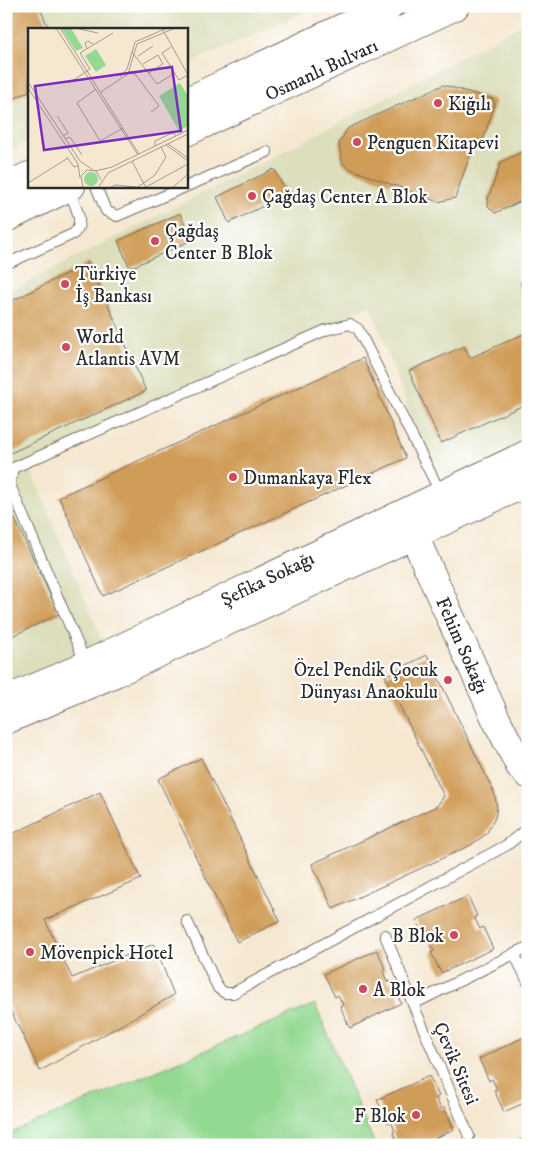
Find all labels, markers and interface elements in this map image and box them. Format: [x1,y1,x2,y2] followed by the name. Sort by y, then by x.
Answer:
[28,28,188,188] inset map
[262,34,382,107] street label: Osmanlı Bulvarı
[448,93,491,116] place label: Kiğılı
[432,97,444,109] marker: Kiğılı
[367,132,499,155] place label: Penguen Kitapevi
[351,136,363,148] marker: Penguen Kitapevi
[262,186,428,209] place label: Çağdaş Center A Blok
[246,190,258,202] marker: Çağdaş Center A Blok
[165,220,273,265] place label: Çağdaş Center B Blok
[149,235,161,247] marker: Çağdaş Center B Blok
[75,263,152,308] place label: Türkiye İş Bankası
[59,278,71,290] marker: Türkiye İş Bankası
[75,326,180,371] place label: World Atlantis AVM
[60,341,72,353] marker: World Atlantis AVM
[243,467,372,490] place label: Dumankaya Flex
[227,471,239,483] marker: Dumankaya Flex
[217,547,318,612] street label: Şefika Sokağı
[430,594,493,697] street label: Fehim Sokağı
[294,658,439,704] place label: Özel Pendik Çocuk Dünyası Anaokulu
[442,674,454,686] marker: Özel Pendik Çocuk Dünyası Anaokulu
[392,925,445,948] place label: B Blok
[448,929,460,941] marker: B Blok
[40,942,173,965] place label: Mövenpick Hotel
[24,946,36,958] marker: Mövenpick Hotel
[373,979,426,1002] place label: A Blok
[357,983,369,995] marker: A Blok
[428,1019,483,1108] street label: Çevik Sitesi
[354,1105,407,1128] place label: F Blok
[410,1109,422,1121] marker: F Blok

